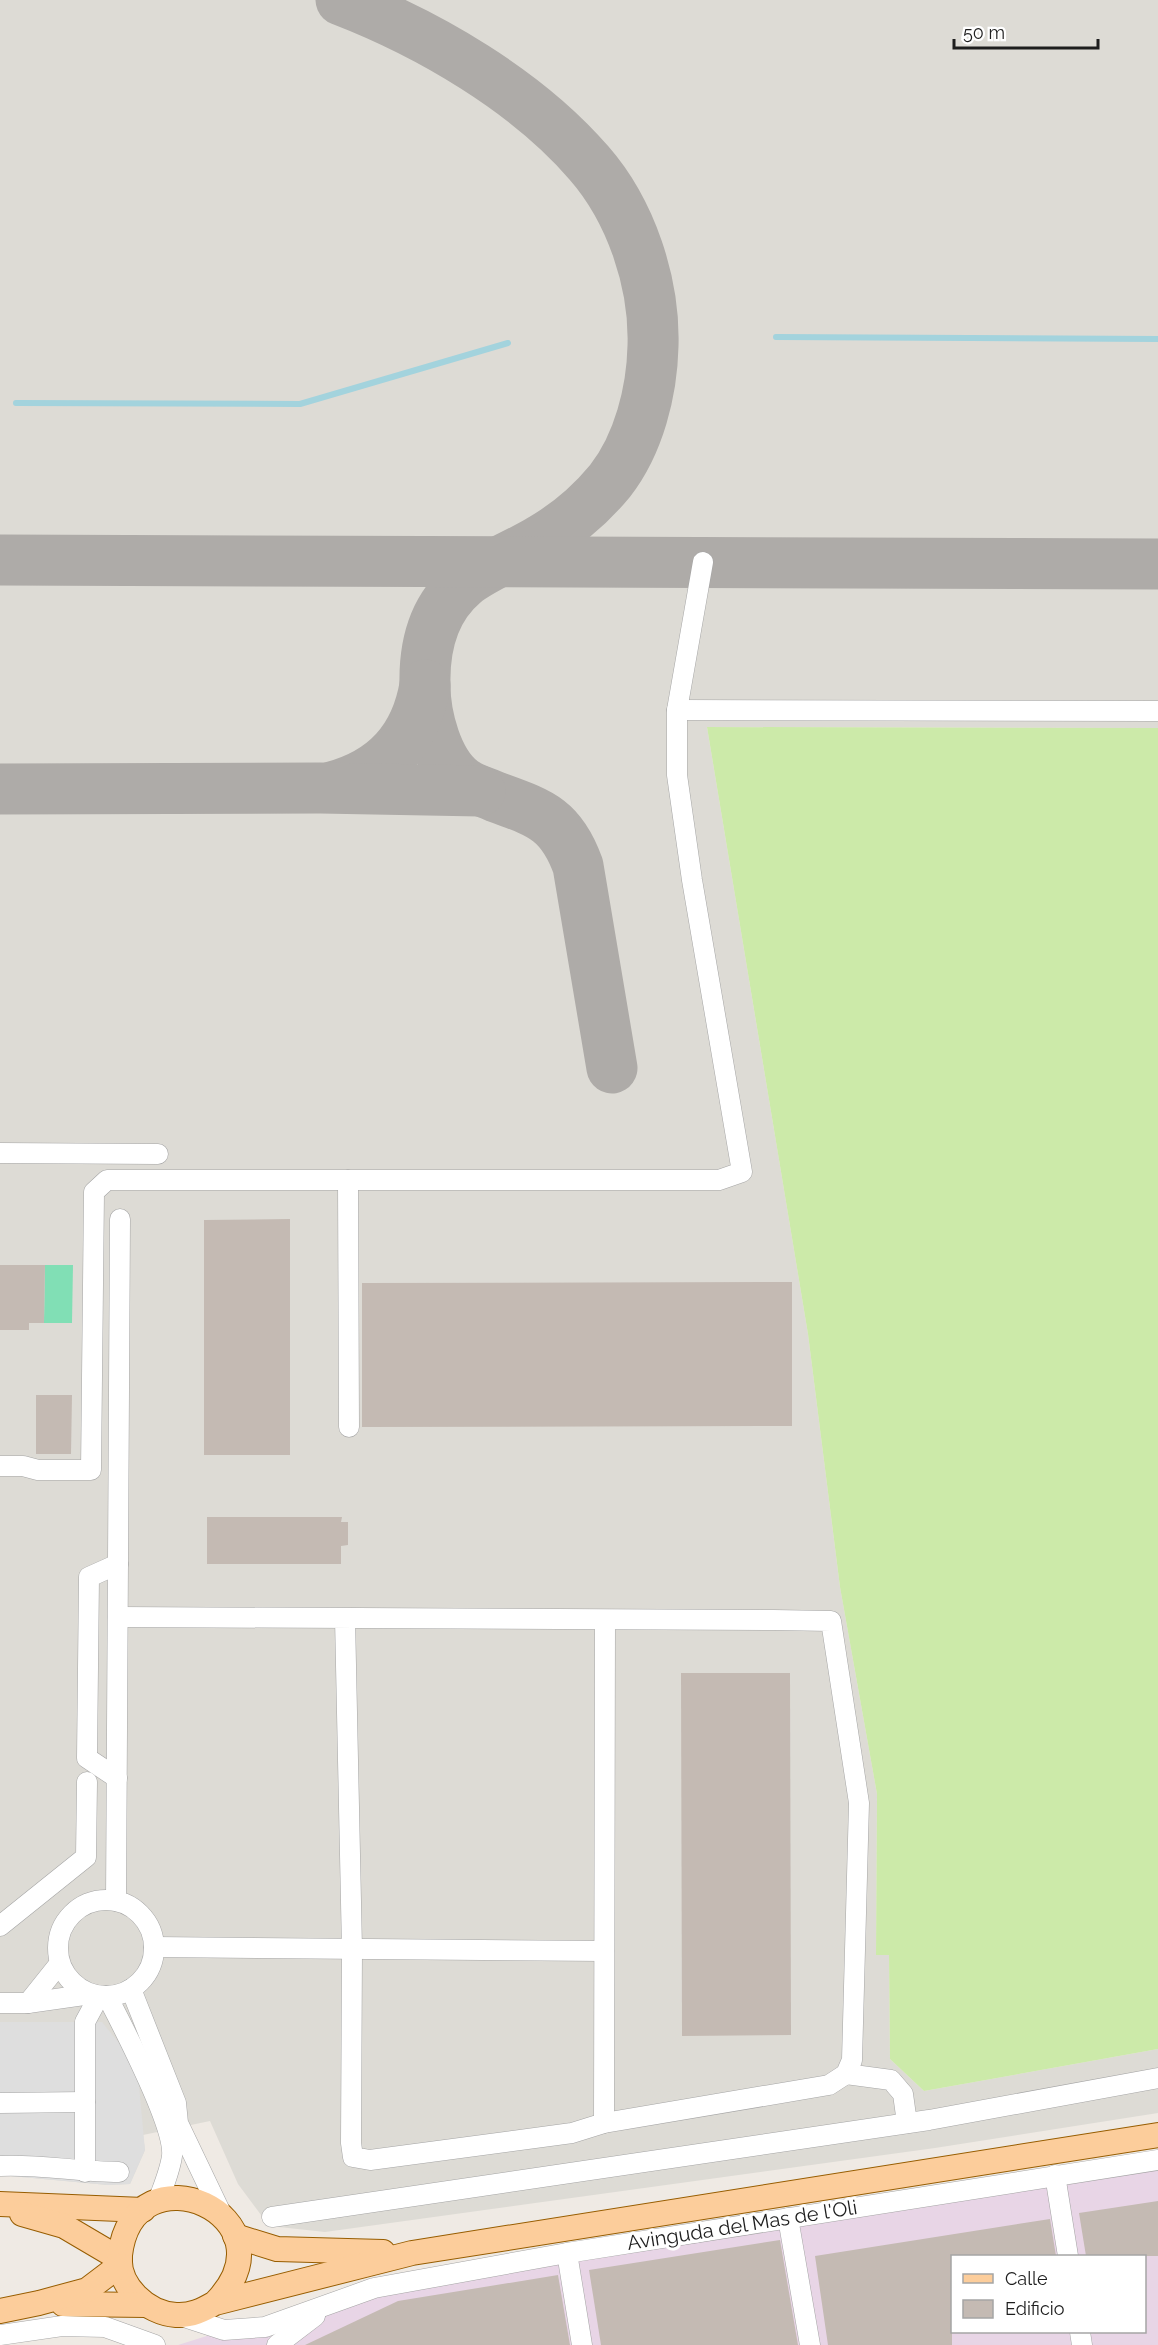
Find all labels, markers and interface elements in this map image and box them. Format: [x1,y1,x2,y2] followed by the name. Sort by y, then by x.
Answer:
[954,12,1098,50] scale bar
[963,22,1005,43] text: 50 m
[625,2195,859,2255] street label: Avinguda del Mas de l'Oli
[951,2255,1146,2333] legend
[1005,2268,1048,2289] text: Calle
[1005,2298,1065,2319] text: Edificio

